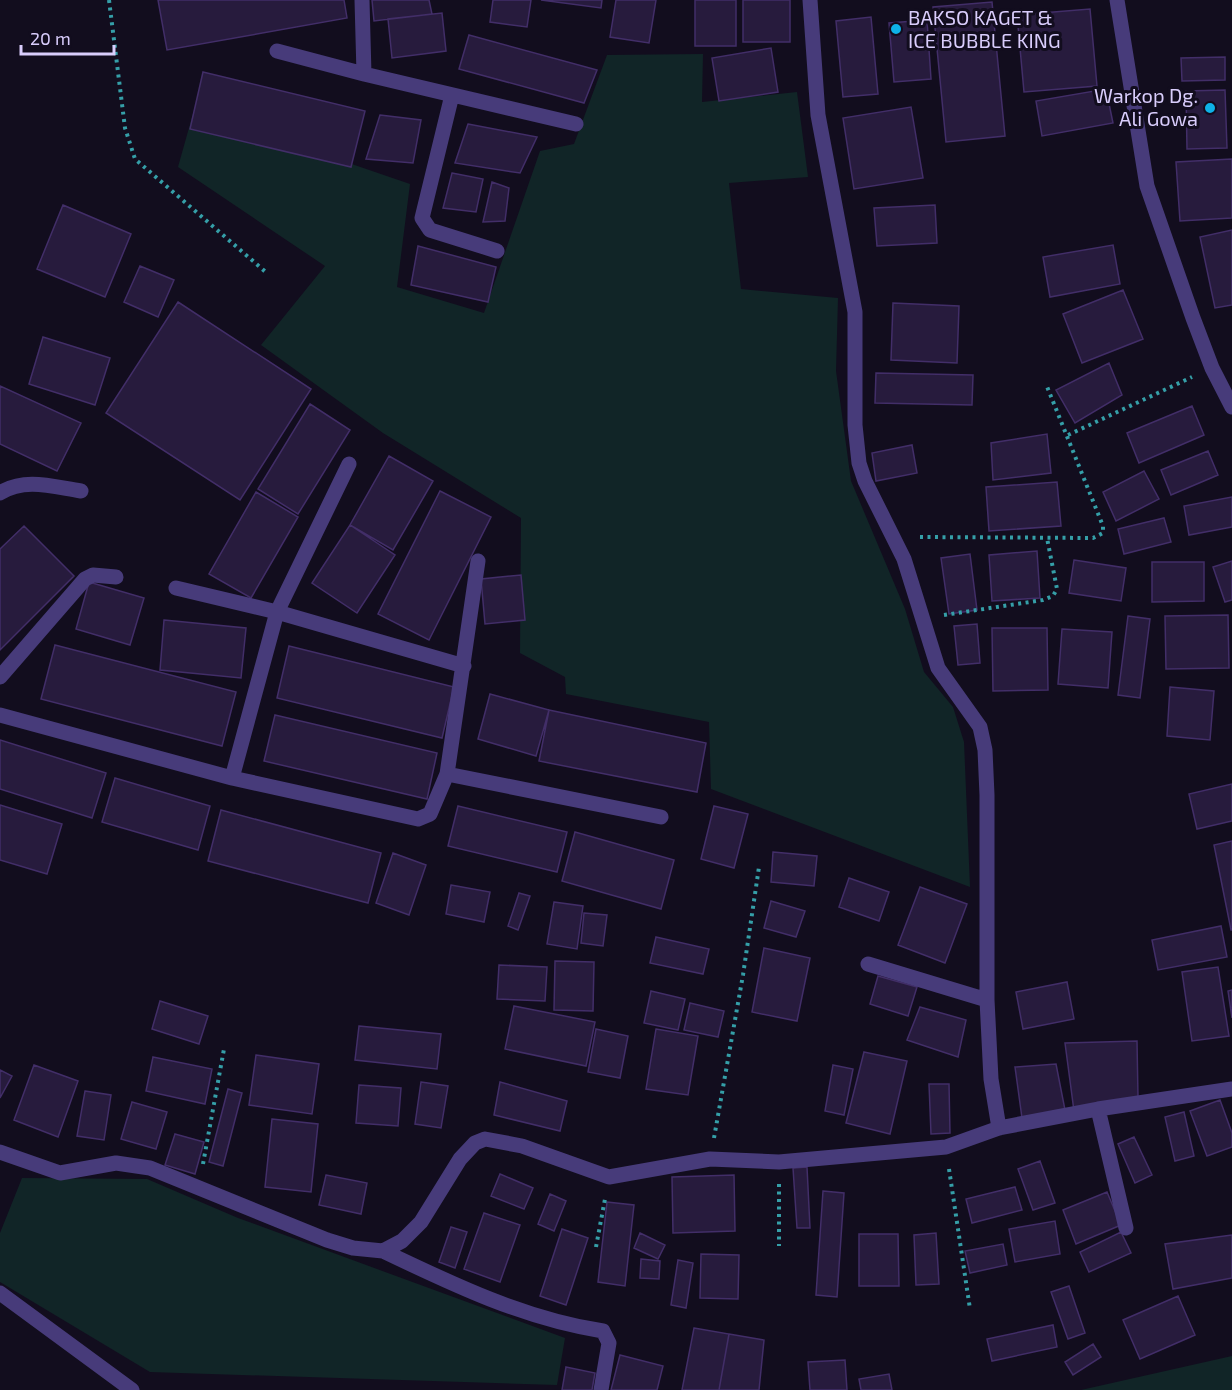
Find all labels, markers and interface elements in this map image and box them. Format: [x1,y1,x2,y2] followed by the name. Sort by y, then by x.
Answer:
[908,5,1060,52] place label: BAKSO KAGET & ICE BUBBLE KING
[21,18,114,56] scale bar
[889,22,903,36] marker: BAKSO KAGET & ICE BUBBLE KING
[30,27,71,49] text: 20 m
[1094,83,1198,130] place label: Warkop Dg. Ali Gowa
[1203,101,1217,115] marker: Warkop Dg. Ali Gowa

